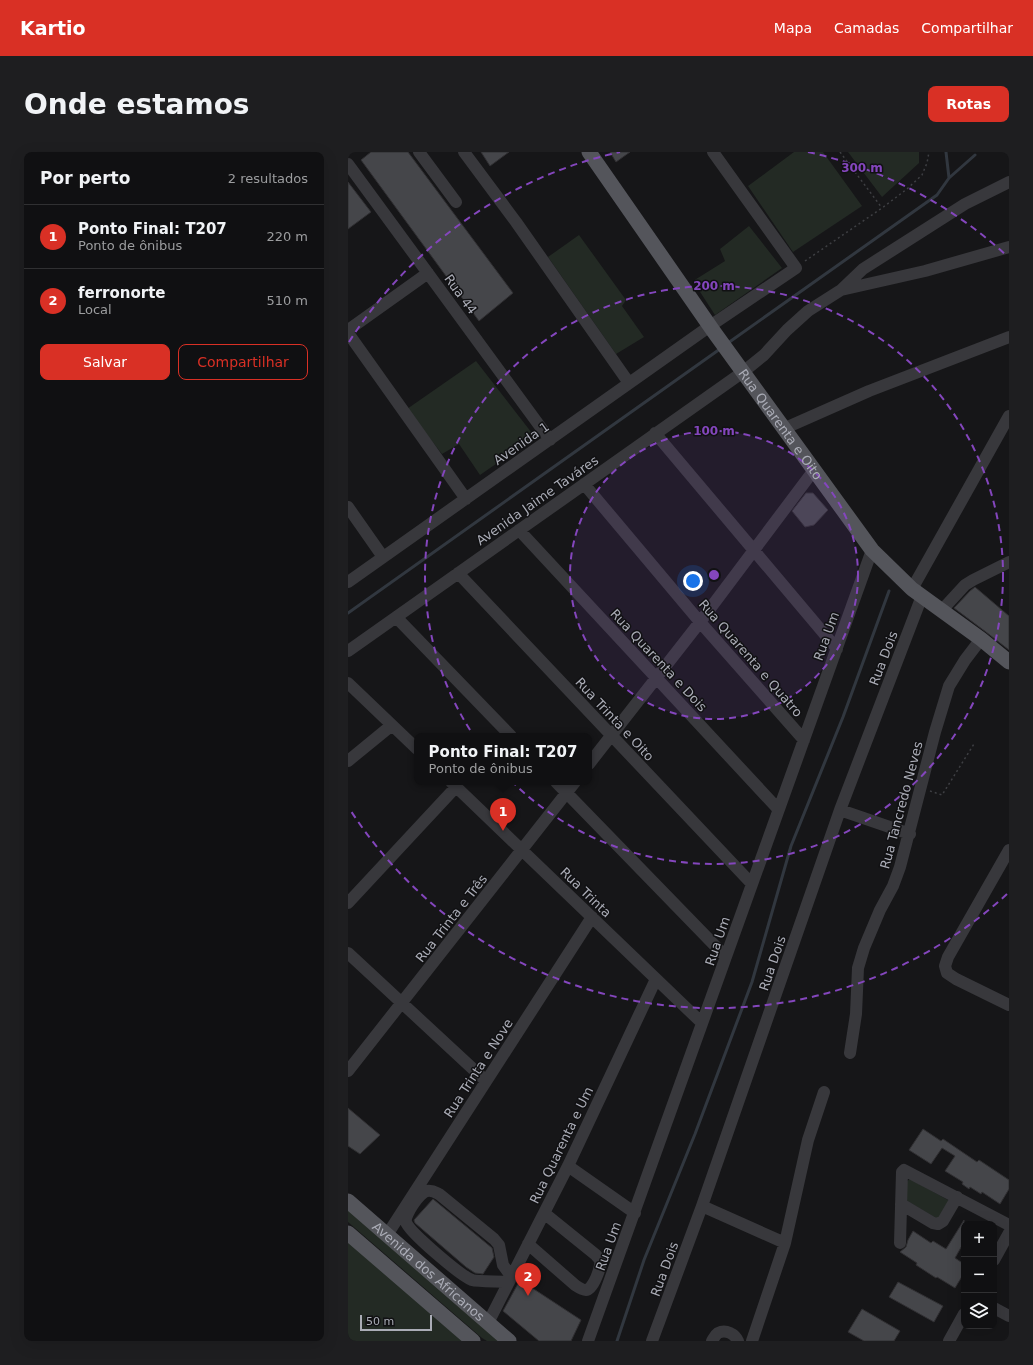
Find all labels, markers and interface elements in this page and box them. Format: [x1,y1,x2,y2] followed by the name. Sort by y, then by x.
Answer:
[20,17,86,39] text: Kartio
[774,20,812,36] text: Mapa
[834,20,899,36] text: Camadas
[921,20,1013,36] text: Compartilhar
[928,86,1009,122] button: Rotas
[24,88,250,121] text: Onde estamos
[841,161,883,175] text: 300 m
[40,168,130,188] text: Por perto
[228,171,308,186] text: 2 resultados
[78,220,227,238] text: Ponto Final: T207
[48,229,58,244] text: 1
[266,229,308,244] text: 220 m
[78,238,182,253] text: Ponto de ônibus
[441,272,480,317] street label: Rua 44
[693,279,735,293] text: 200 m
[78,284,166,302] text: ferronorte
[48,293,58,308] text: 2
[266,293,308,308] text: 510 m
[78,302,112,317] text: Local
[40,344,170,380] button: Salvar
[178,344,308,380] button: Compartilhar
[735,366,825,483] street label: Rua Quarenta e Oito
[491,419,552,468] street label: Avenida 1
[693,424,735,438] text: 100 m
[473,452,601,548] street label: Avenida Jaime Taváres
[707,568,721,582] centre of rings
[683,571,703,591] your location
[696,597,806,720] street label: Rua Quarenta e Quatro
[607,606,710,715] street label: Rua Quarenta e Dois
[811,610,842,663] street label: Rua Um
[866,629,901,688] street label: Rua Dois
[572,675,657,764] street label: Rua Trinta e Oito
[414,733,592,785] popup
[877,739,926,871] street label: Rua Tancredo Neves
[429,743,577,761] text: Ponto Final: T207
[429,761,533,776] text: Ponto de ônibus
[490,798,516,831] pin: 1
[557,864,614,920] street label: Rua Trinta
[412,871,490,965] street label: Rua Trinta e Três
[702,915,733,968] street label: Rua Um
[756,933,789,993] street label: Rua Dois
[441,1016,516,1120] street label: Rua Trinta e Nove
[527,1084,596,1206] street label: Rua Quarenta e Um
[369,1219,488,1324] street label: Avenida dos Africanos
[593,1220,624,1273] street label: Rua Um
[961,1221,997,1329] map controls
[961,1221,997,1257] button: +
[648,1240,681,1299] street label: Rua Dois
[961,1257,997,1293] button: −
[515,1263,541,1296] pin: 2
[961,1293,997,1329] button: layers
[360,1313,432,1332] scale bar
[366,1315,394,1328] text: 50 m

